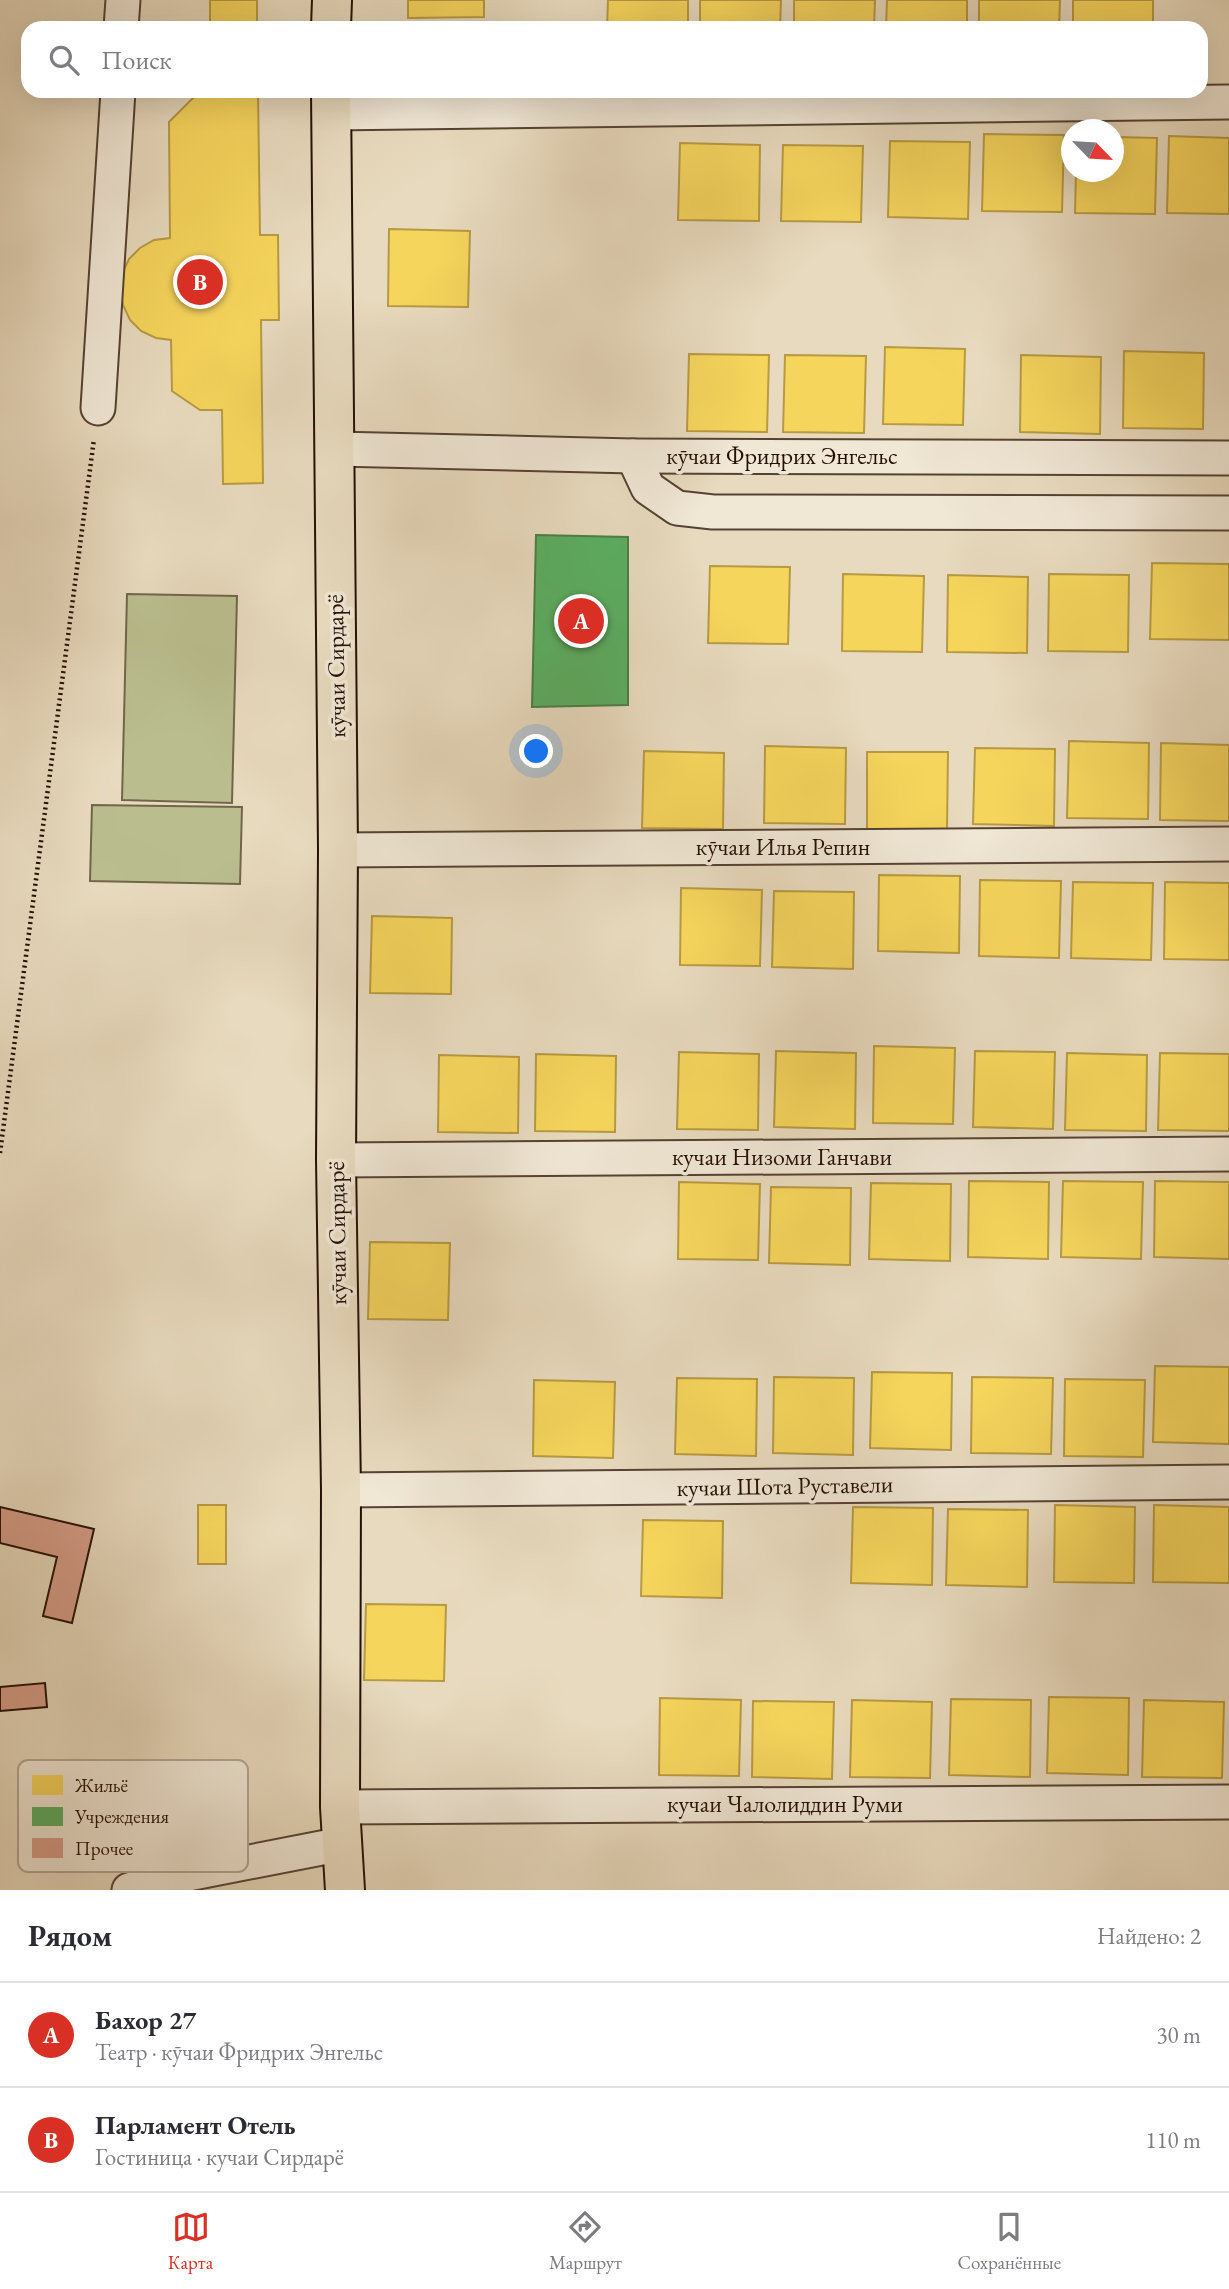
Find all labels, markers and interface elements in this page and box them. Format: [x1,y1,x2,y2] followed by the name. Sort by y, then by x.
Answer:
[21,21,1208,98] search box
[45,41,83,79] icon: search
[101,43,172,77] text: Поиск
[1061,119,1124,182] north arrow
[177,256,223,308] pin: B
[666,440,898,471] street label: кӯчаи Фридрих Энгельс
[319,594,352,738] street label: кӯчаи Сирдарё
[558,595,604,647] pin: A
[519,734,553,768] your location
[696,831,870,862] street label: кӯчаи Илья Репин
[672,1141,892,1172] street label: кучаи Низоми Ганчави
[320,1161,353,1305] street label: кӯчаи Сирдарё
[676,1468,894,1503] street label: кучаи Шота Руставели
[18,1760,248,1872] legend
[74,1773,128,1798] text: Жильё
[667,1788,903,1819] street label: кучаи Чалолиддин Руми
[74,1804,170,1829] text: Учреждения
[75,1836,133,1861] text: Прочее
[28,1916,112,1955] text: Рядом
[1097,1921,1201,1951] text: Найдено: 2
[95,2003,196,2037] text: Бахор 27
[43,2020,59,2050] text: A
[1156,2020,1201,2050] text: 30 m
[95,2037,383,2067] text: Театр · кӯчаи Фридрих Энгельс
[95,2108,296,2142] text: Парламент Отель
[44,2125,58,2155] text: B
[1145,2125,1201,2155] text: 110 m
[95,2142,344,2172] text: Гостиница · кучаи Сирдарё
[168,2208,213,2275] tab: Карта
[549,2208,622,2275] tab: Маршрут
[958,2208,1061,2275] tab: Сохранённые

